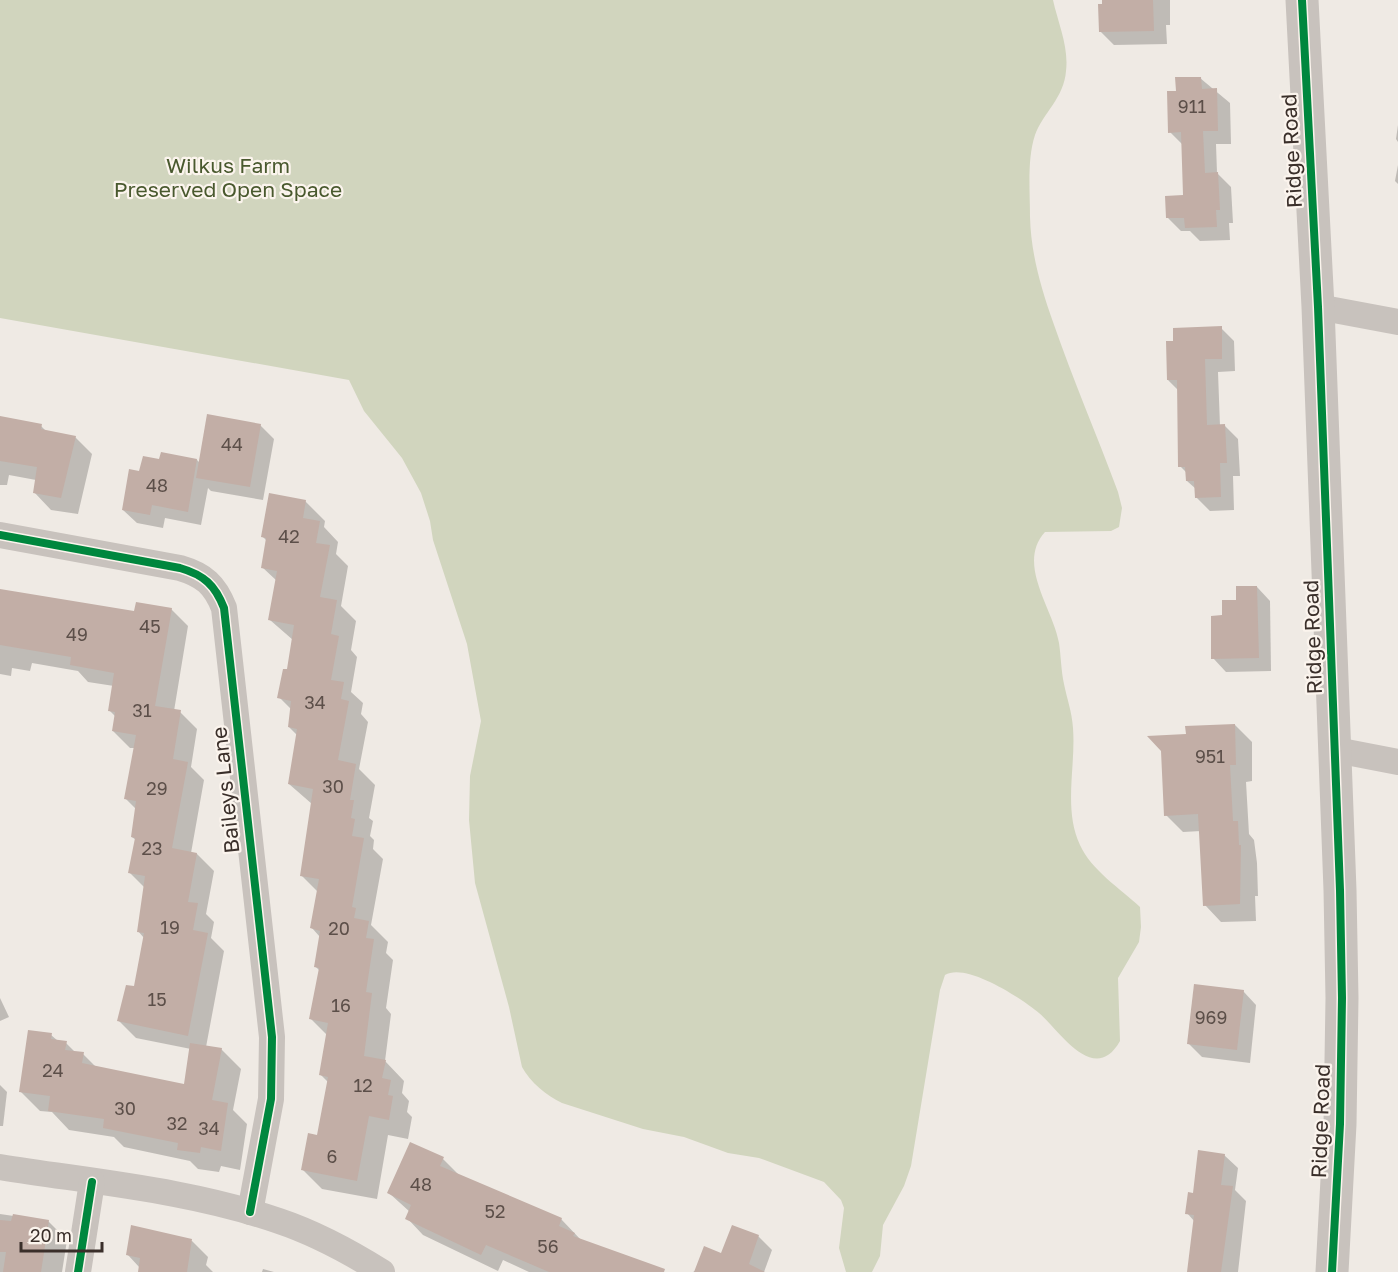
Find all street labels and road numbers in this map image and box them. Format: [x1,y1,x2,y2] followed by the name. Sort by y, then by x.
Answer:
[1275,93,1307,209] street label: Ridge Road
[1297,579,1327,695] street label: Ridge Road
[205,726,245,855] street label: Baileys Lane
[1305,1063,1335,1179] street label: Ridge Road

